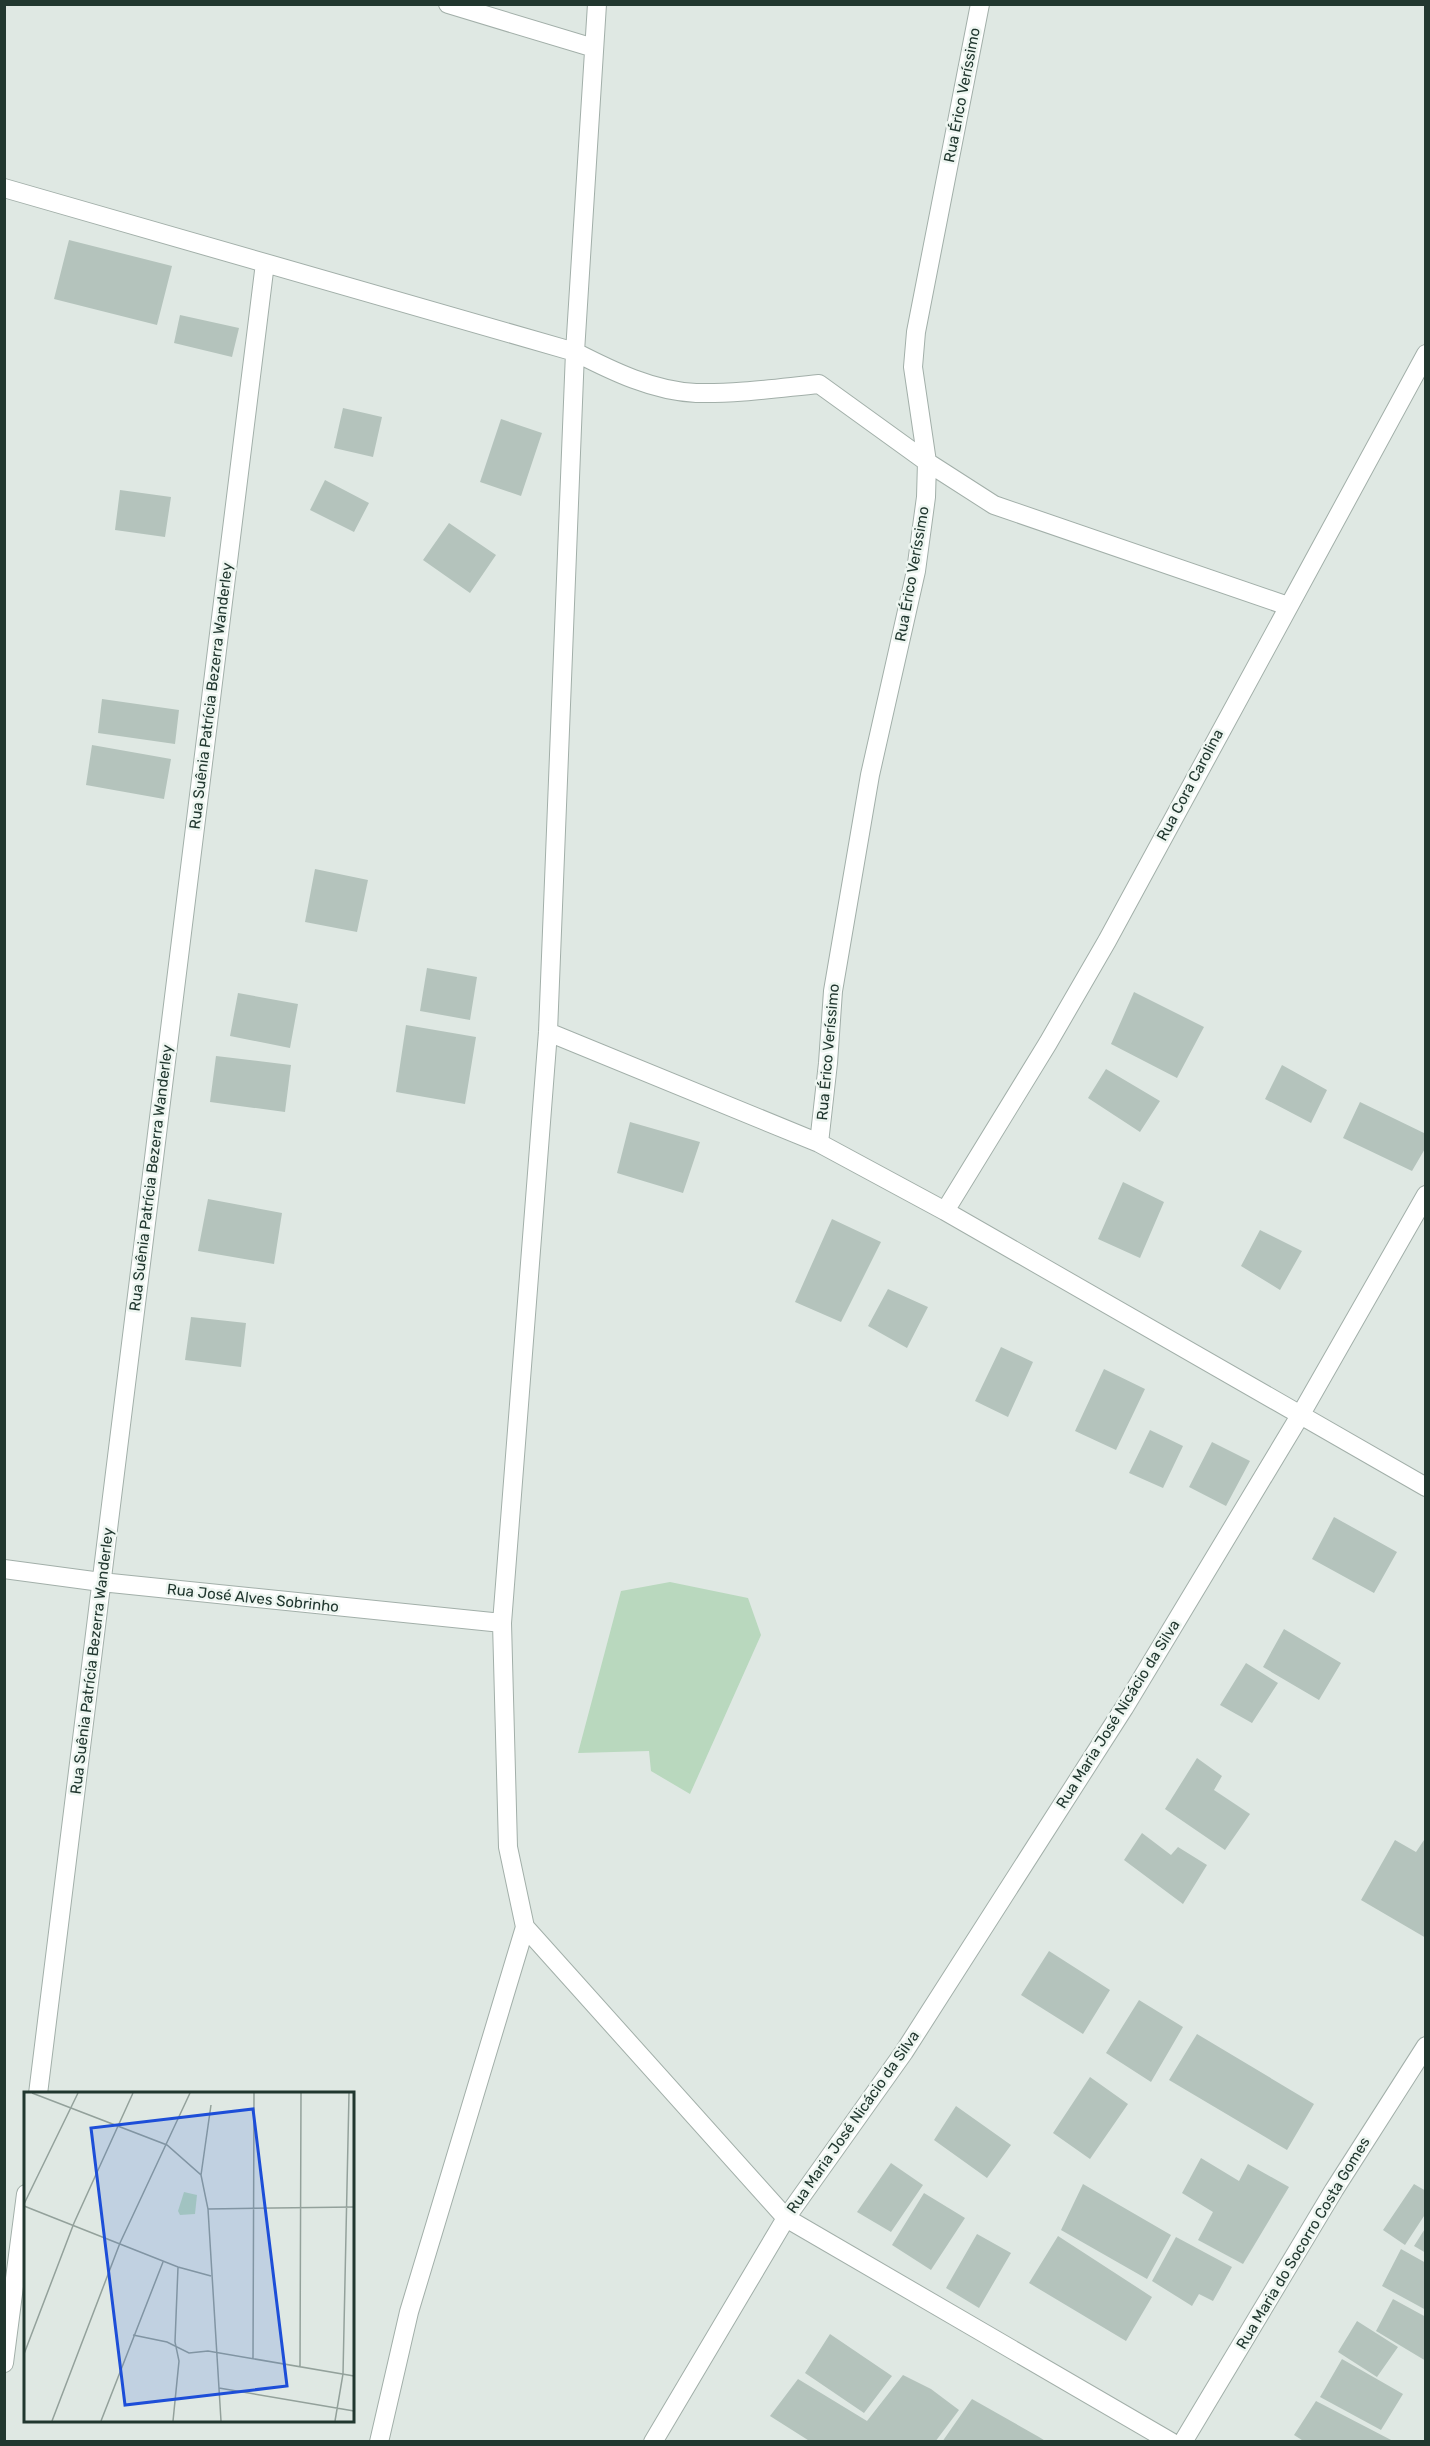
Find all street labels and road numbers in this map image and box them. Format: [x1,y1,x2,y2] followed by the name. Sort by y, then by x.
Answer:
[940,26,984,164] street label: Rua Érico Veríssimo
[891,505,933,643] street label: Rua Érico Veríssimo
[186,562,236,830] street label: Rua Suênia Patrícia Bezerra Wanderley
[1153,726,1227,844] street label: Rua Cora Carolina
[813,983,843,1121] street label: Rua Érico Veríssimo
[126,1044,176,1312] street label: Rua Suênia Patrícia Bezerra Wanderley
[67,1527,117,1795] street label: Rua Suênia Patrícia Bezerra Wanderley
[166,1580,340,1616] street label: Rua José Alves Sobrinho
[1052,1616,1184,1812] street label: Rua Maria José Nicácio da Silva
[783,2027,923,2217] street label: Rua Maria José Nicácio da Silva
[1232,2133,1374,2352] street label: Rua Maria do Socorro Costa Gomes

